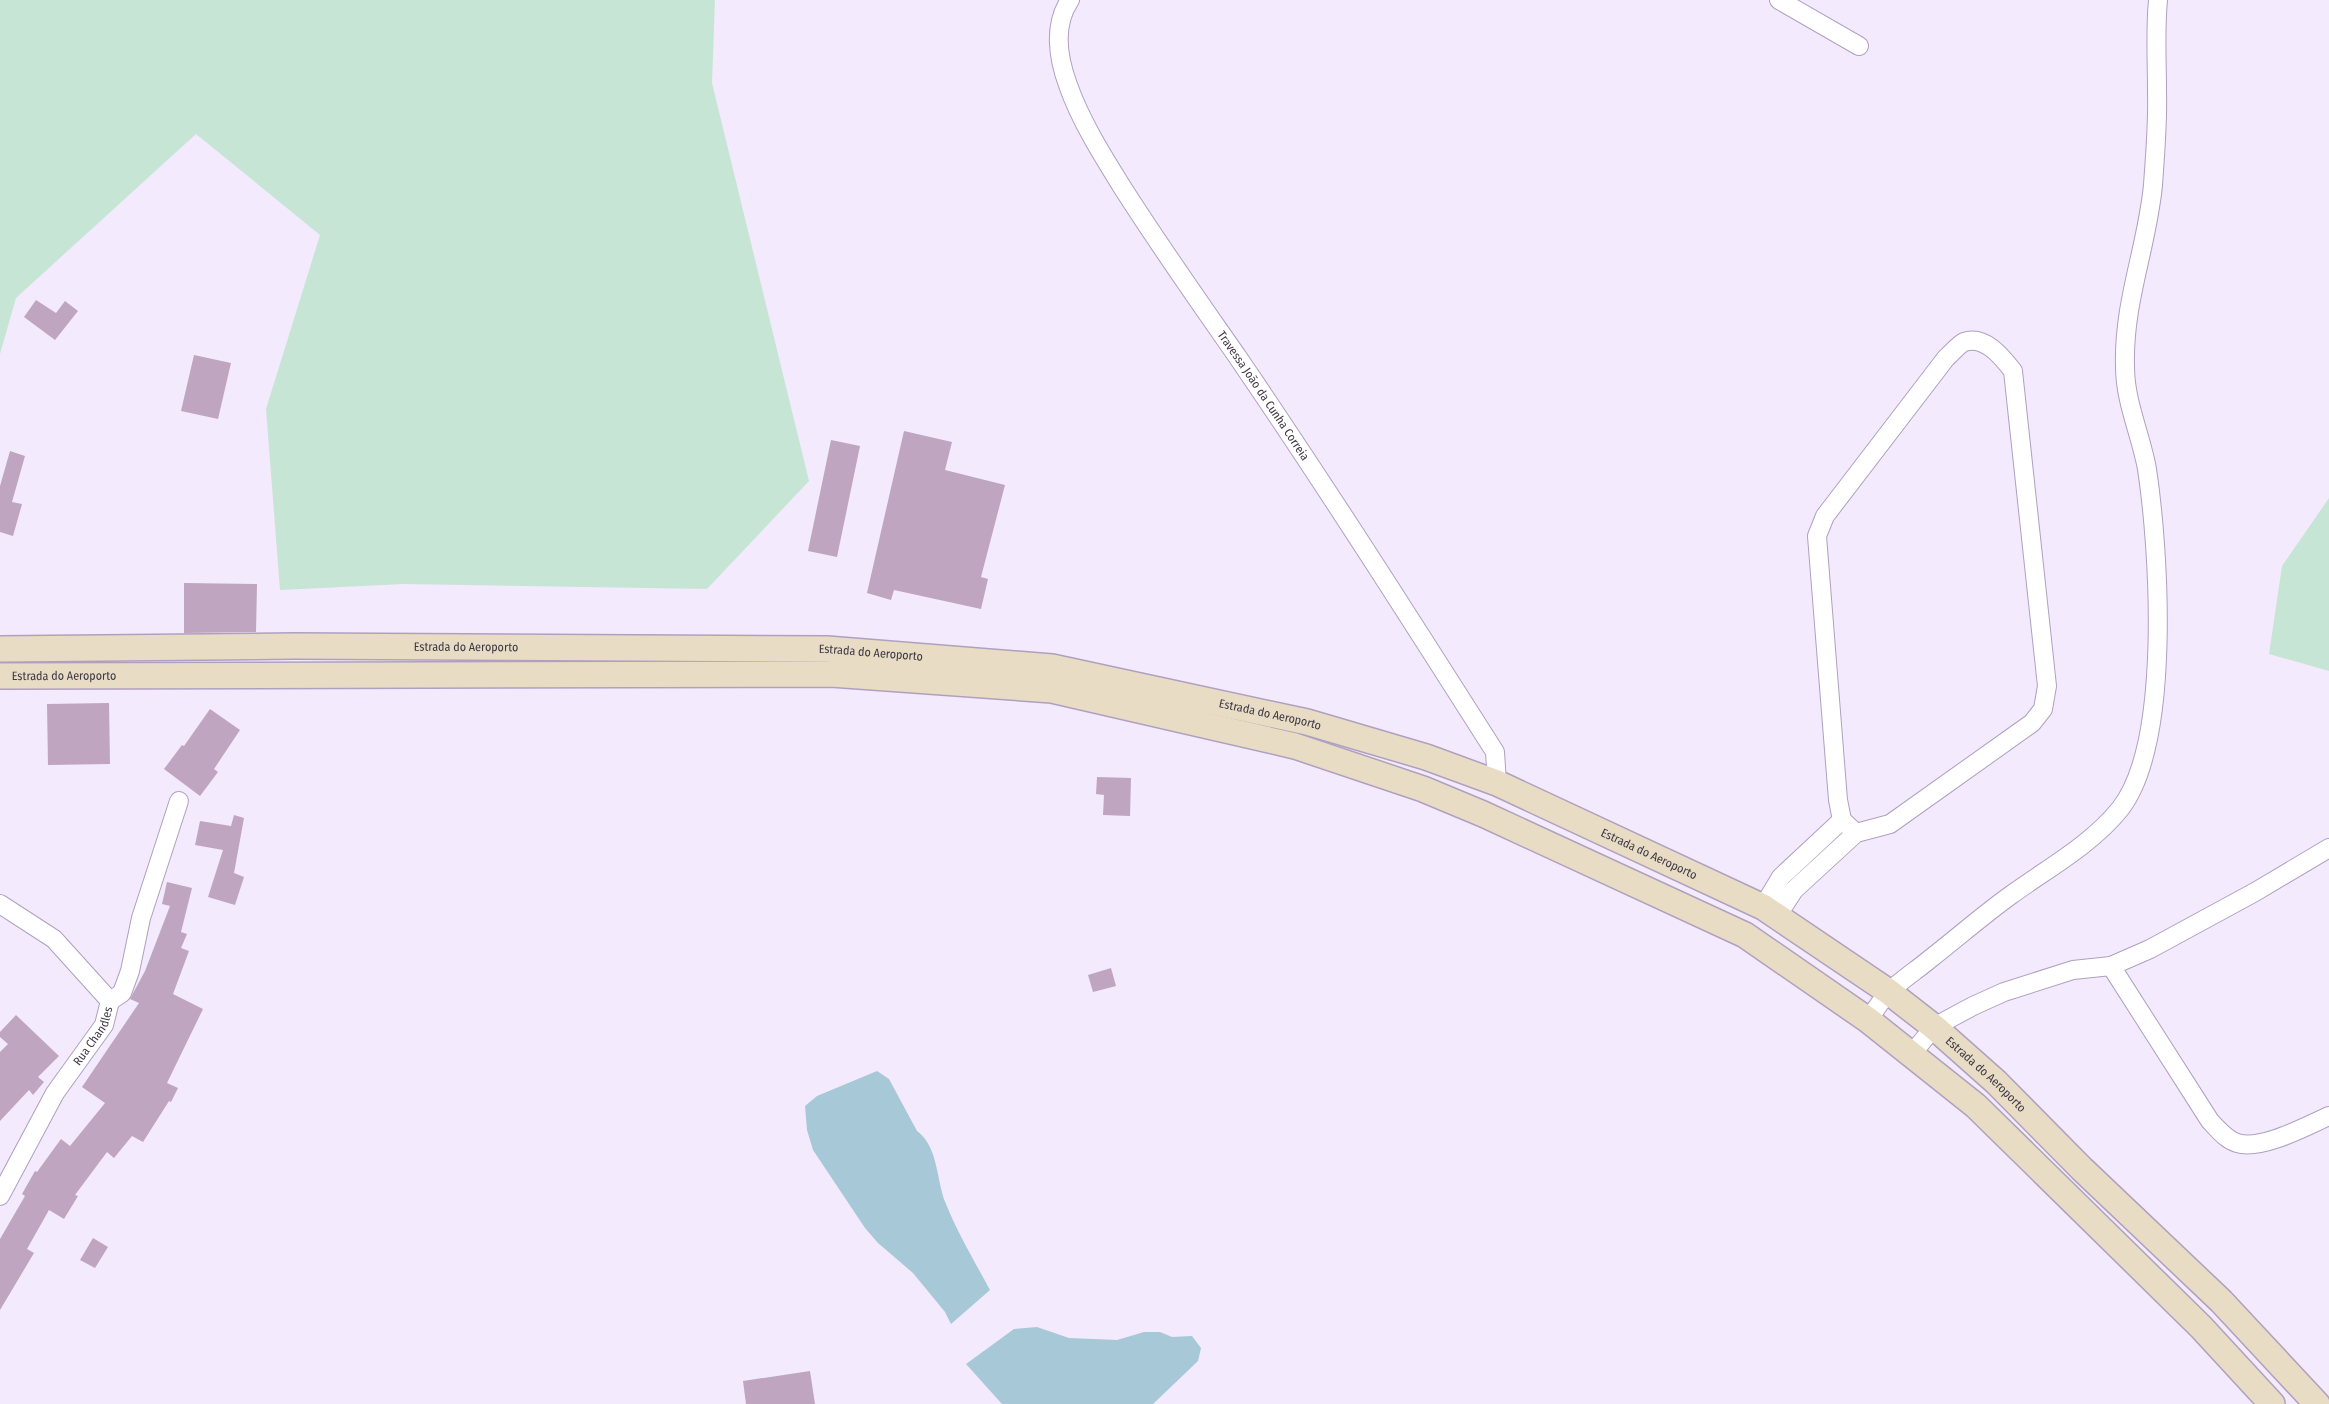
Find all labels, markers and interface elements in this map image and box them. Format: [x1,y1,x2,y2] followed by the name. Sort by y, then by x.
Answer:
[1215,328,1312,463] street label: Travessa João da Cunha Correia
[414,640,518,654] street label: Estrada do Aeroporto
[819,642,923,664] street label: Estrada do Aeroporto
[12,669,116,683] street label: Estrada do Aeroporto
[1218,696,1323,733] street label: Estrada do Aeroporto
[1599,825,1699,882] street label: Estrada do Aeroporto
[70,1005,115,1068] street label: Rua Chandles
[1943,1034,2029,1115] street label: Estrada do Aeroporto

